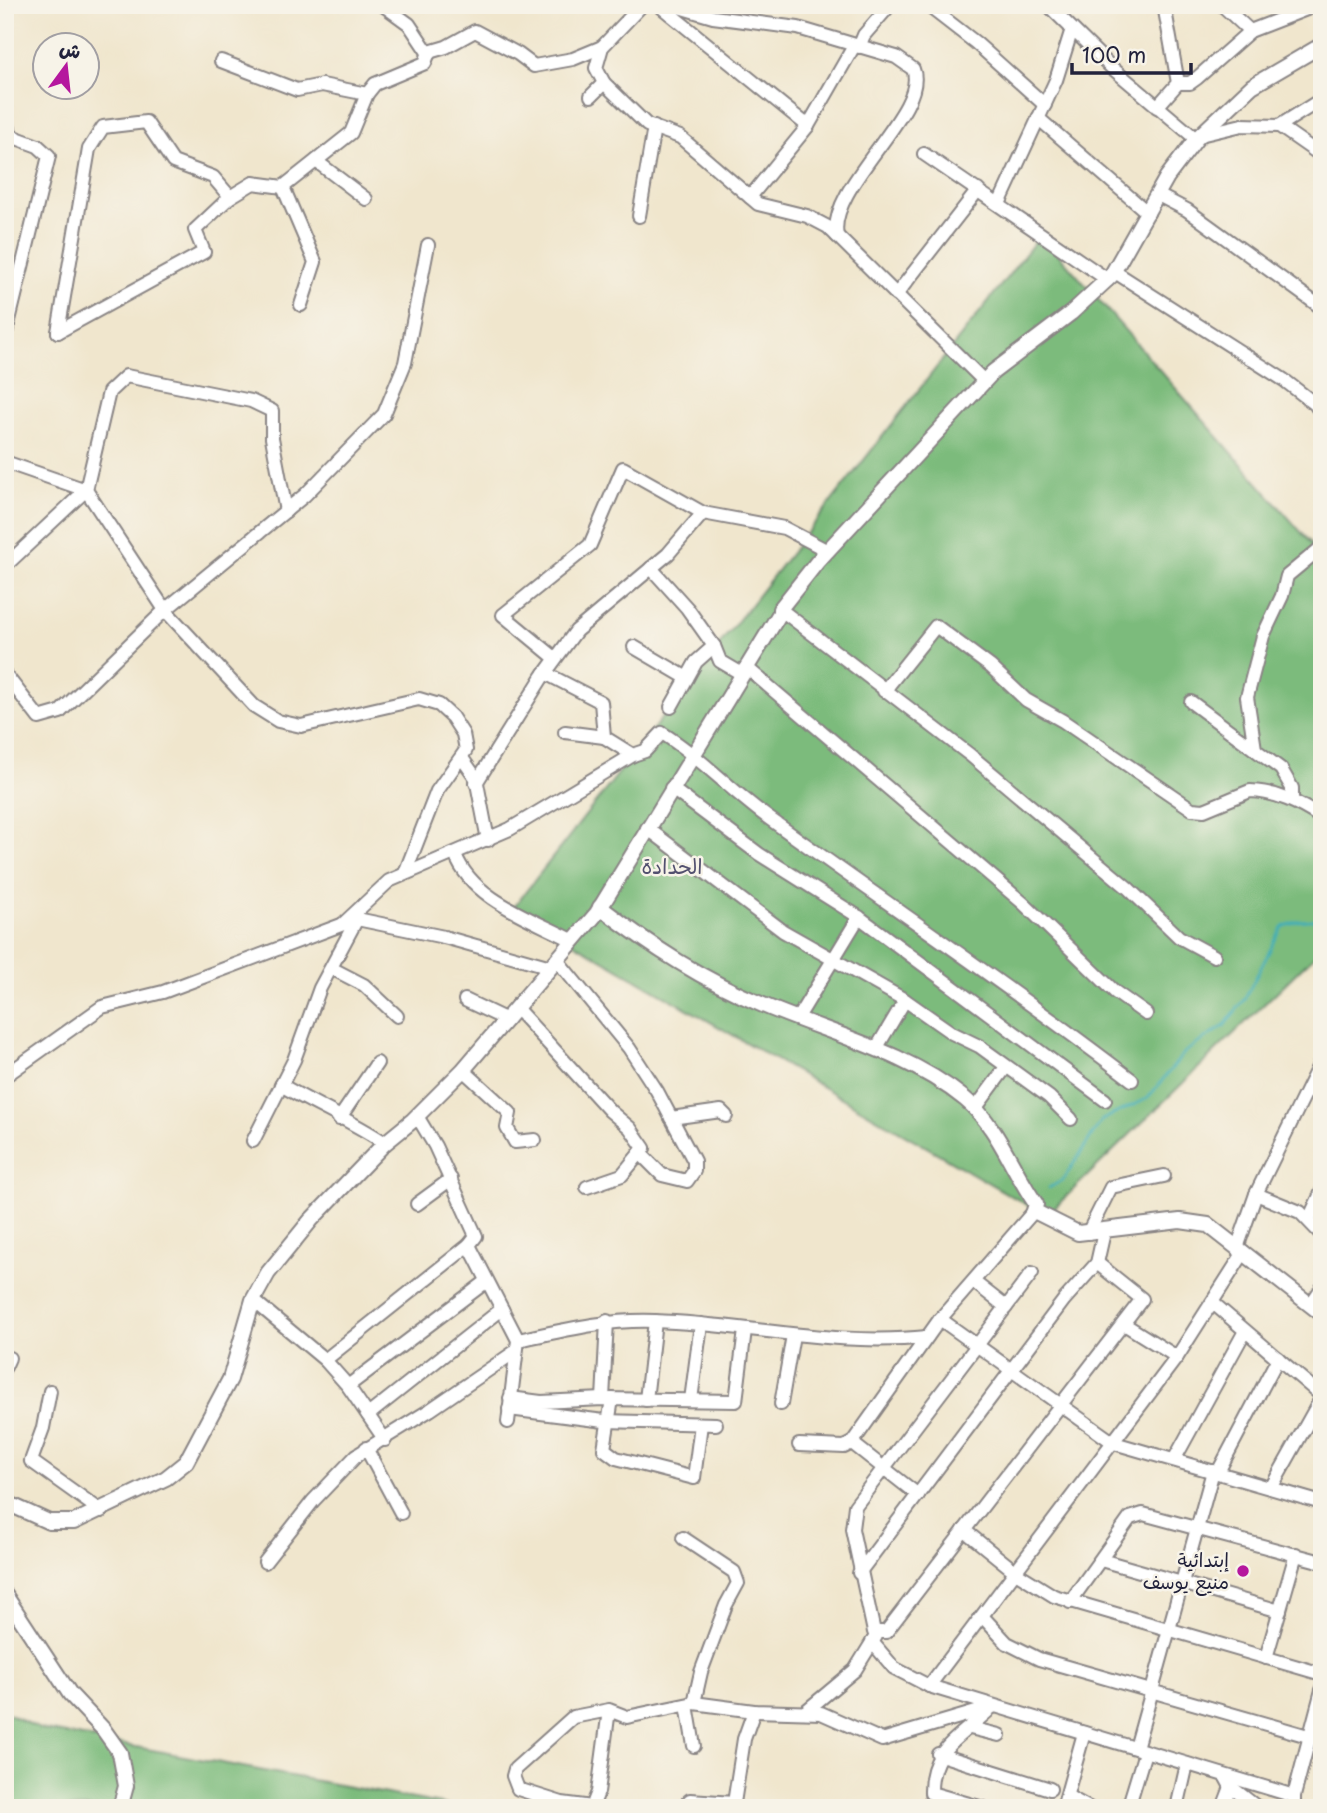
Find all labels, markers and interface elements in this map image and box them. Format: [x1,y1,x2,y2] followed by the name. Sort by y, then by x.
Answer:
[32,32,102,102] north arrow
[57,32,84,65] text: ش
[1072,32,1190,76] scale bar
[1082,38,1146,70] text: 100 m
[641,849,703,881] district label: الحدادة
[1143,1545,1229,1596] place label: إبتدائية منيع يوسف
[1235,1563,1251,1579] marker: إبتدائية منيع يوسف

